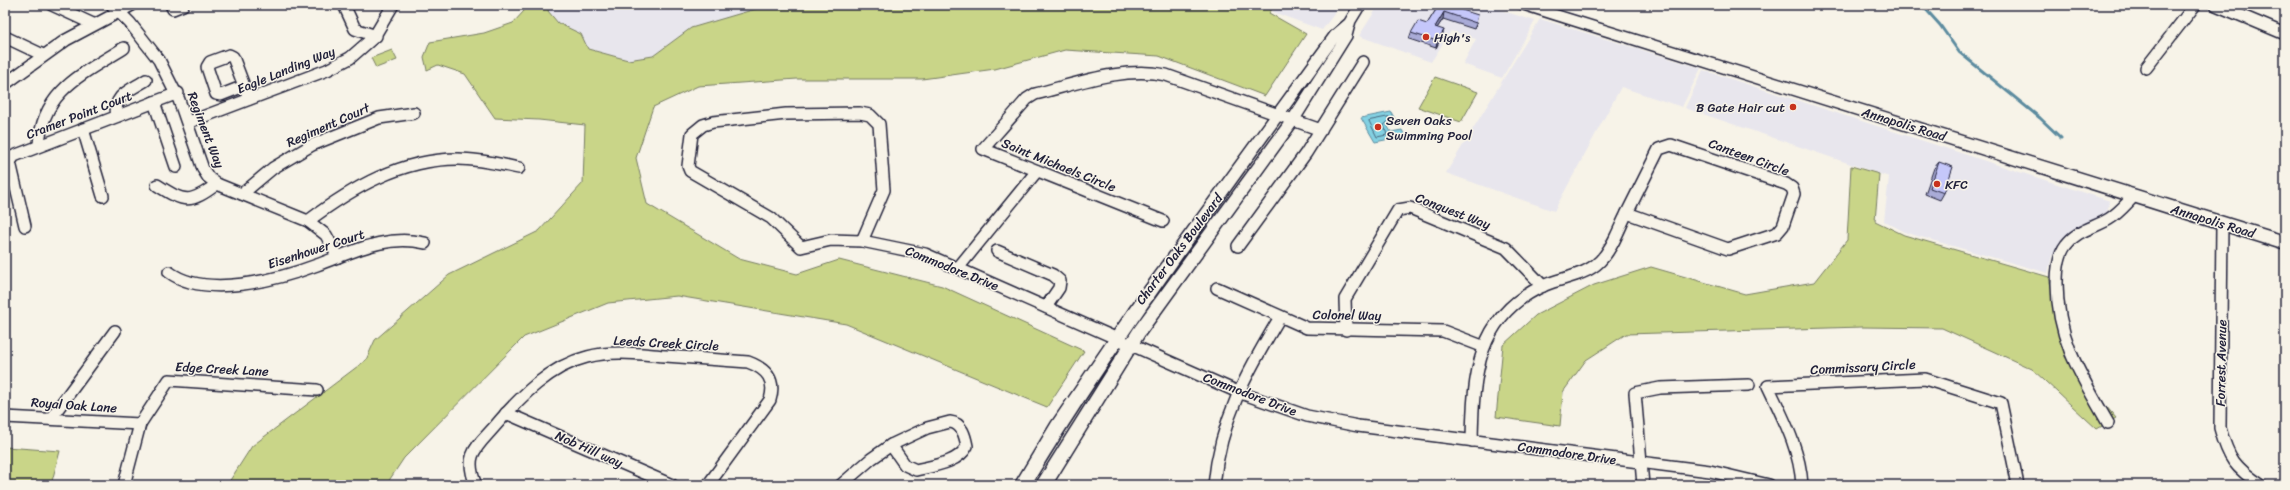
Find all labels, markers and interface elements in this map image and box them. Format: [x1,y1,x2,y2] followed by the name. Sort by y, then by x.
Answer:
[1434,26,1471,49] place label: High's
[1421,32,1431,42] marker: High's
[233,40,339,100] street label: Eagle Landing Way
[23,84,136,146] street label: Cramer Point Court
[181,88,231,172] street label: Regiment Way
[283,96,374,154] street label: Regiment Court
[1696,96,1785,119] place label: B Gate Hair cut
[1858,100,1950,148] street label: Annapolis Road
[1788,102,1798,112] marker: B Gate Hair cut
[1386,109,1472,147] place label: Seven Oaks Swimming Pool
[1373,122,1383,132] marker: Seven Oaks Swimming Pool
[998,132,1120,199] street label: Saint Michaels Circle
[1705,132,1793,182] street label: Canteen Circle
[1945,173,1968,196] place label: KFC
[1932,179,1942,189] marker: KFC
[1412,186,1494,236] street label: Conquest Way
[1129,187,1229,310] street label: Charter Oaks Boulevard
[2167,197,2259,245] street label: Annapolis Road
[265,222,368,276] street label: Eisenhower Court
[902,239,1002,297] street label: Commodore Drive
[1312,303,1382,327] street label: Colonel Way
[2209,319,2233,407] street label: Forrest Avenue
[613,329,719,357] street label: Leeds Creek Circle
[1810,353,1917,381] street label: Commissary Circle
[175,355,270,383] street label: Edge Creek Lane
[1200,366,1300,422] street label: Commodore Drive
[30,391,118,420] street label: Royal Oak Lane
[551,424,627,474] street label: Nob Hill way
[1516,435,1618,471] street label: Commodore Drive

